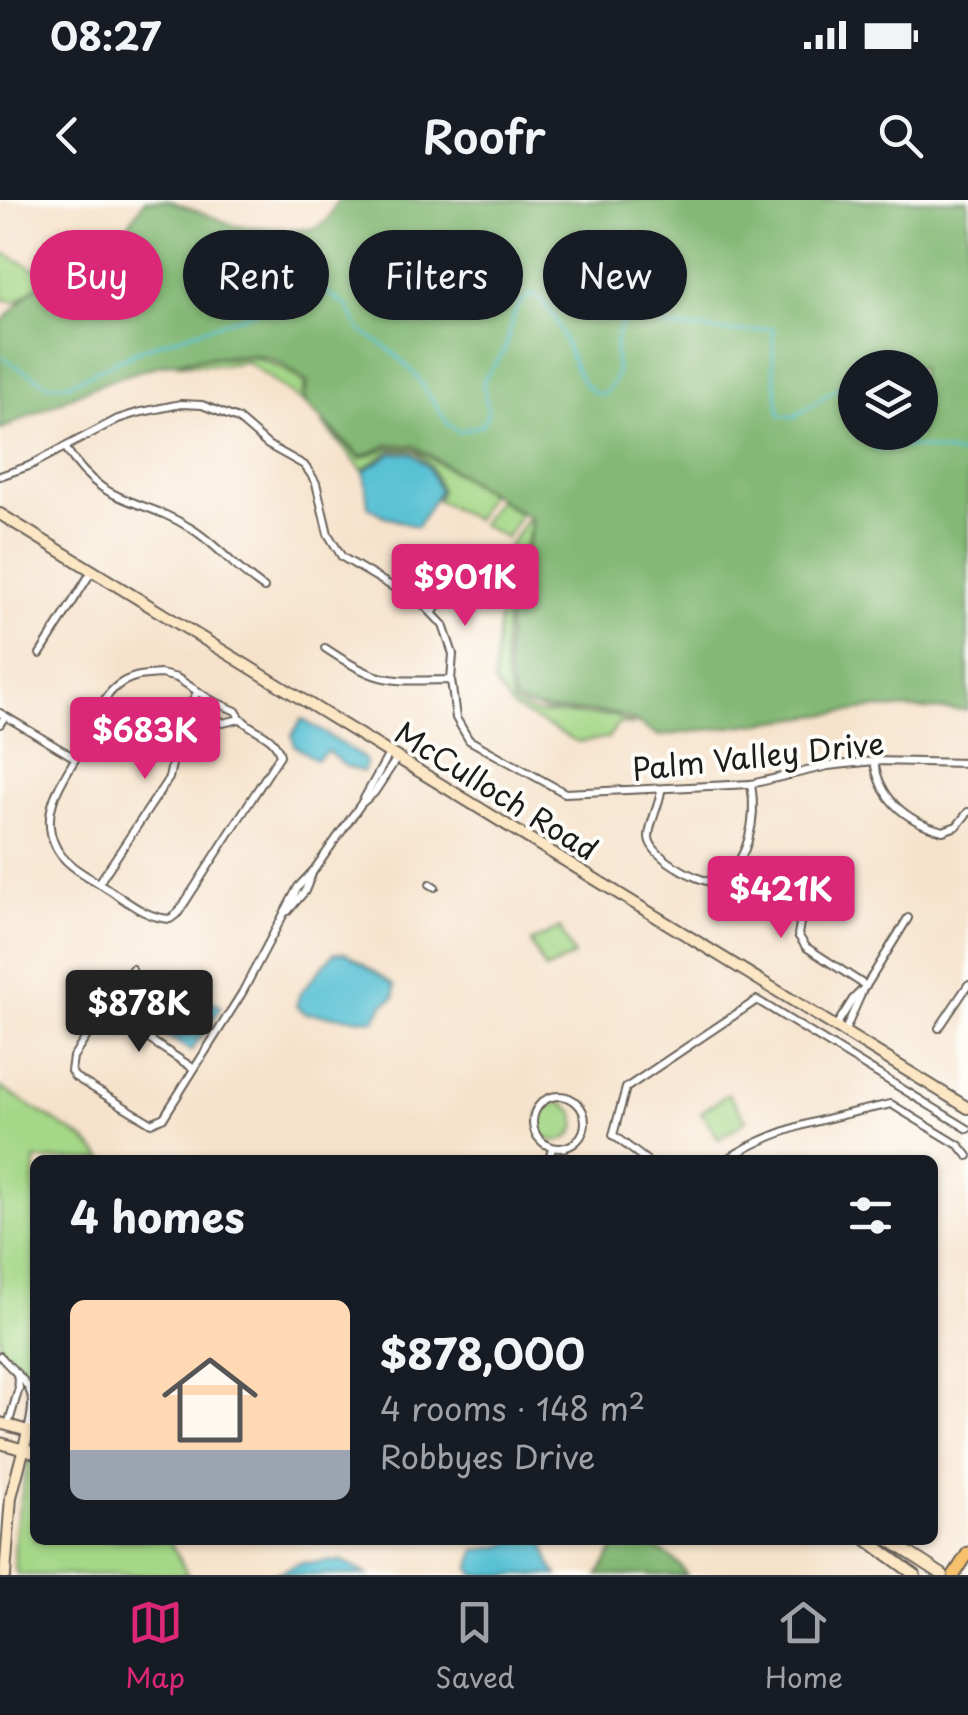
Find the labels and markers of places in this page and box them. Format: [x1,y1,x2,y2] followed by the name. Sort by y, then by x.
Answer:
[395,544,535,629] pin: $901K
[75,697,215,782] pin: $683K
[711,856,851,941] pin: $421K
[69,970,209,1055] pin: $878K

